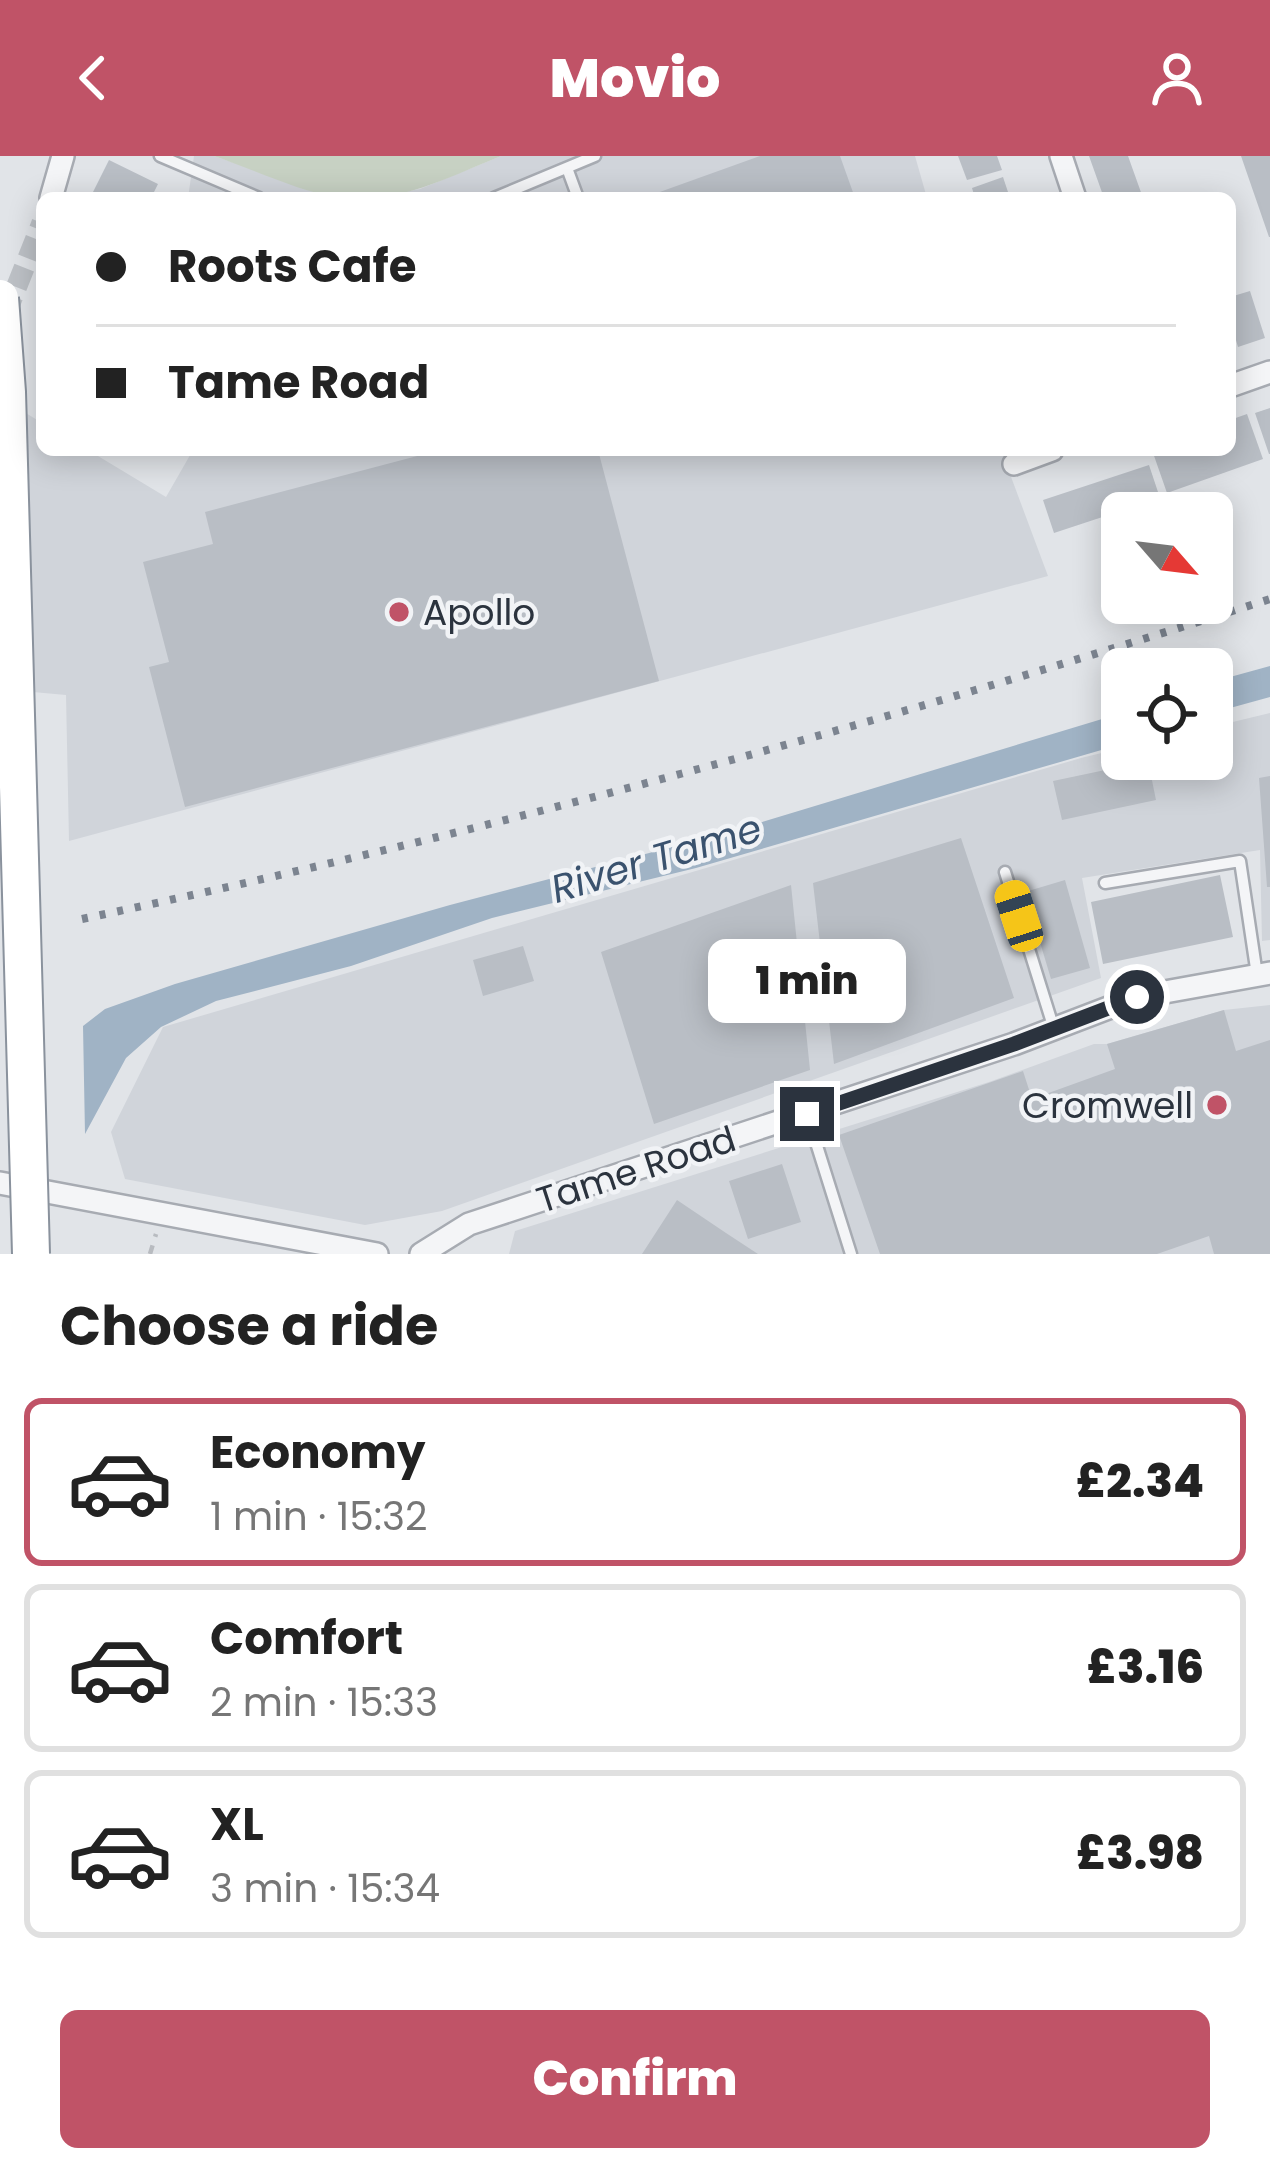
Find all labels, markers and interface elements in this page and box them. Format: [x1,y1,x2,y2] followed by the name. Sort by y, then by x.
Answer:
[550,40,720,116] text: Movio
[60,45,126,111] icon: back
[1144,45,1210,111] icon: person
[168,235,416,298] text: Roots Cafe
[168,351,429,414] text: Tame Road
[1101,492,1233,624] north arrow
[1101,492,1233,780] map controls
[423,587,535,638] place label: Apollo
[386,599,412,625] marker: Apollo
[1101,648,1233,780] button: locate
[544,800,768,917] water label: River Tame
[991,876,1047,956] car
[708,940,906,1024] callout: 1 min
[756,953,858,1008] text: 1 min
[1110,970,1164,1024] route start
[1022,1080,1193,1131] place label: Cromwell
[780,1087,834,1141] route end
[1204,1092,1230,1118] marker: Cromwell
[530,1113,742,1226] street label: Tame Road
[60,1288,438,1364] text: Choose a ride
[210,1421,425,1484] text: Economy
[66,1428,174,1536] icon: car
[1076,1450,1204,1513] text: £2.34
[210,1489,427,1544] text: 1 min · 15:32
[210,1607,403,1670] text: Comfort
[66,1614,174,1722] icon: car
[1087,1636,1204,1699] text: £3.16
[210,1675,438,1730] text: 2 min · 15:33
[210,1793,264,1856] text: XL
[66,1800,174,1908] icon: car
[1076,1822,1204,1885] text: £3.98
[210,1861,440,1916] text: 3 min · 15:34
[60,2010,1210,2148] button: Confirm

